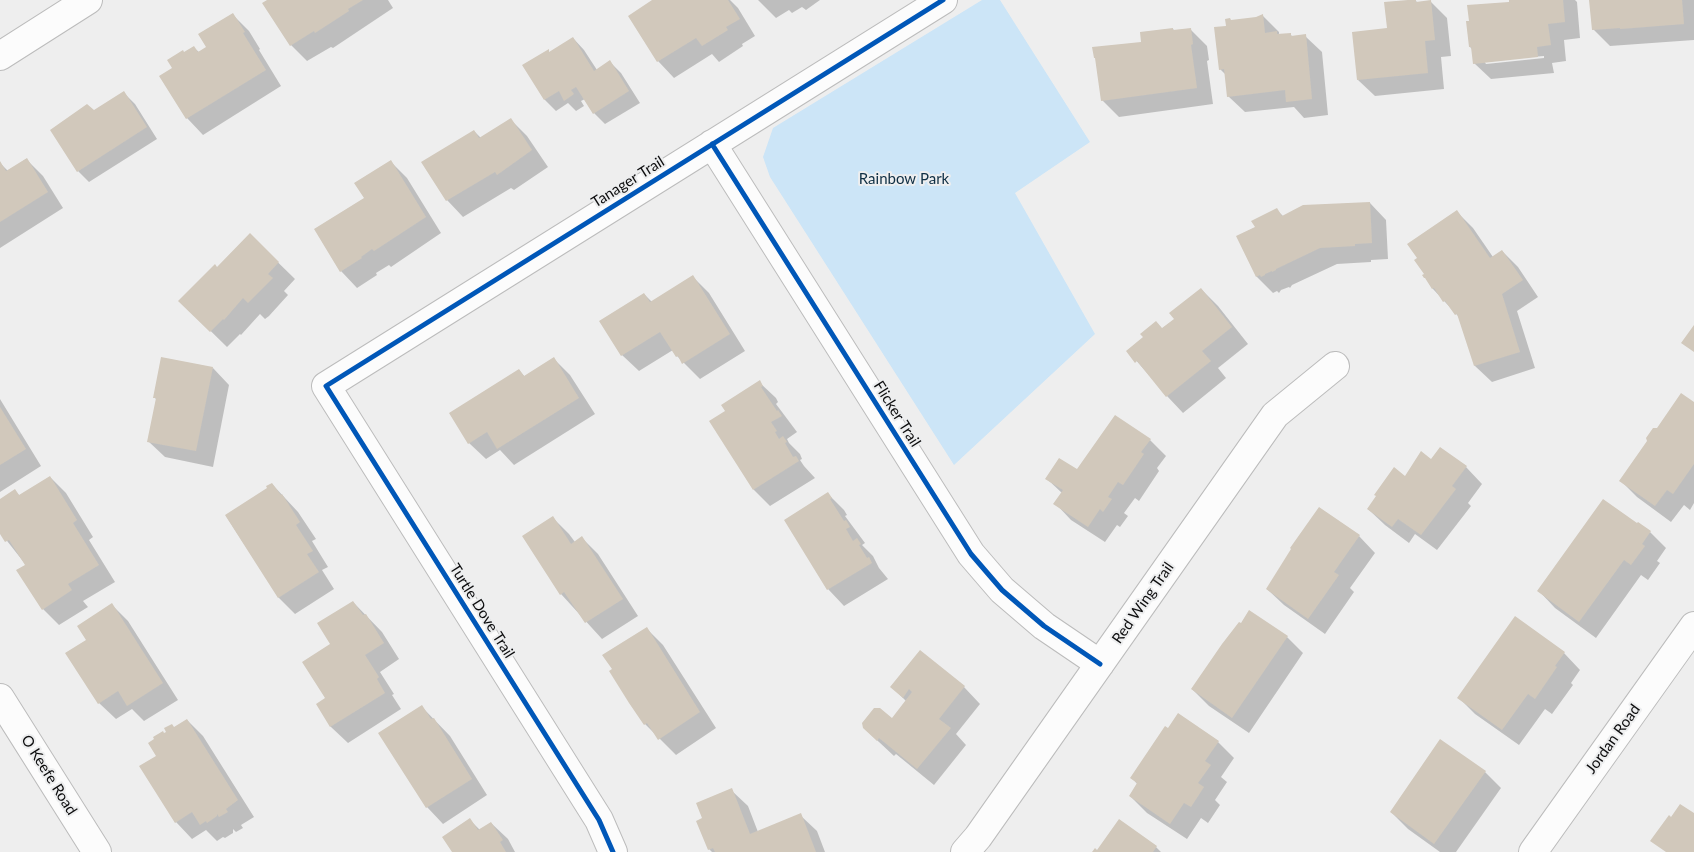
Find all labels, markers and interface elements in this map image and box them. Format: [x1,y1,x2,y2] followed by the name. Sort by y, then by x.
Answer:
[588,153,668,211] street label: Tanager Trail
[859,170,949,188] park label: Rainbow Park
[870,378,924,450] street label: Flicker Trail
[1108,559,1178,647] street label: Red Wing Trail
[446,561,518,661] street label: Turtle Dove Trail
[1582,701,1644,777] street label: Jordan Road
[17,732,81,818] street label: O Keefe Road

